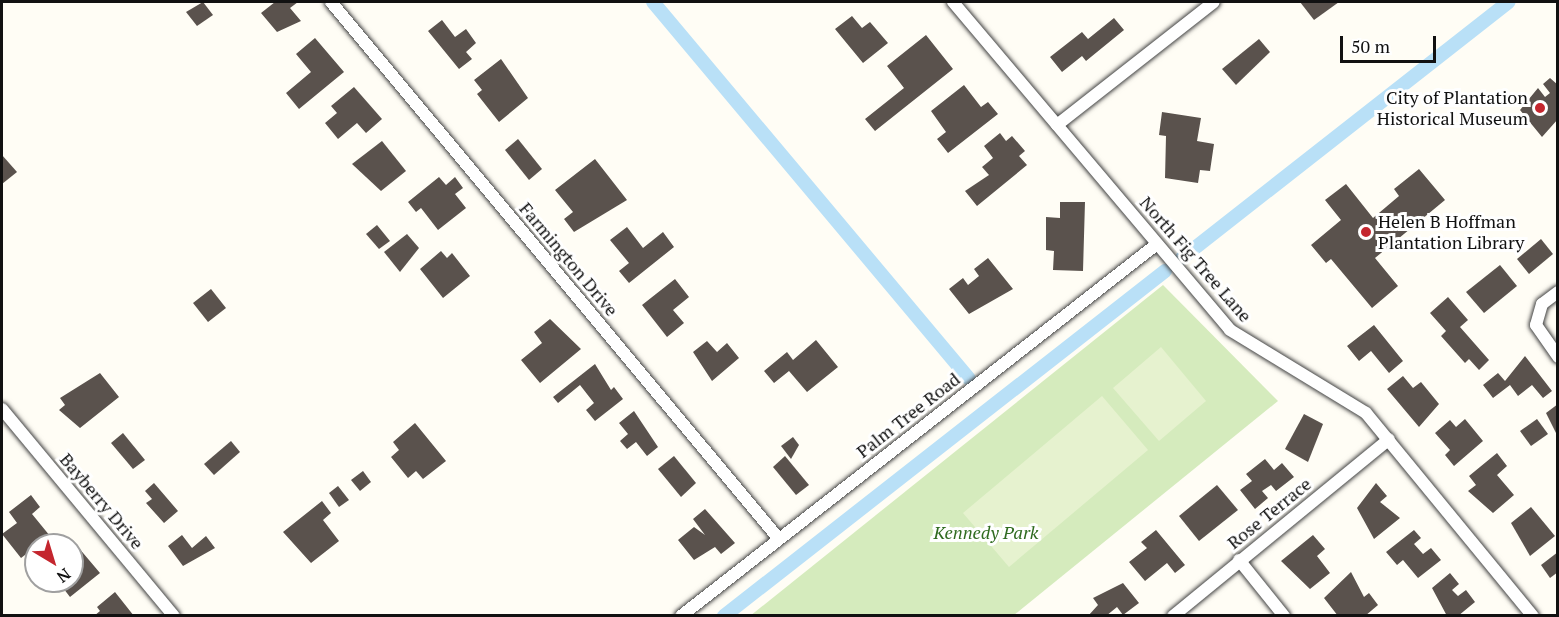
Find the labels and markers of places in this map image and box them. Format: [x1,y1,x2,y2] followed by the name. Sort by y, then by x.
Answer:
[1377,87,1528,130] place label: City of Plantation Historical Museum
[1533,101,1547,115] marker: City of Plantation Historical Museum
[1378,211,1524,254] place label: Helen B Hoffman Plantation Library
[1359,225,1373,239] marker: Helen B Hoffman Plantation Library

